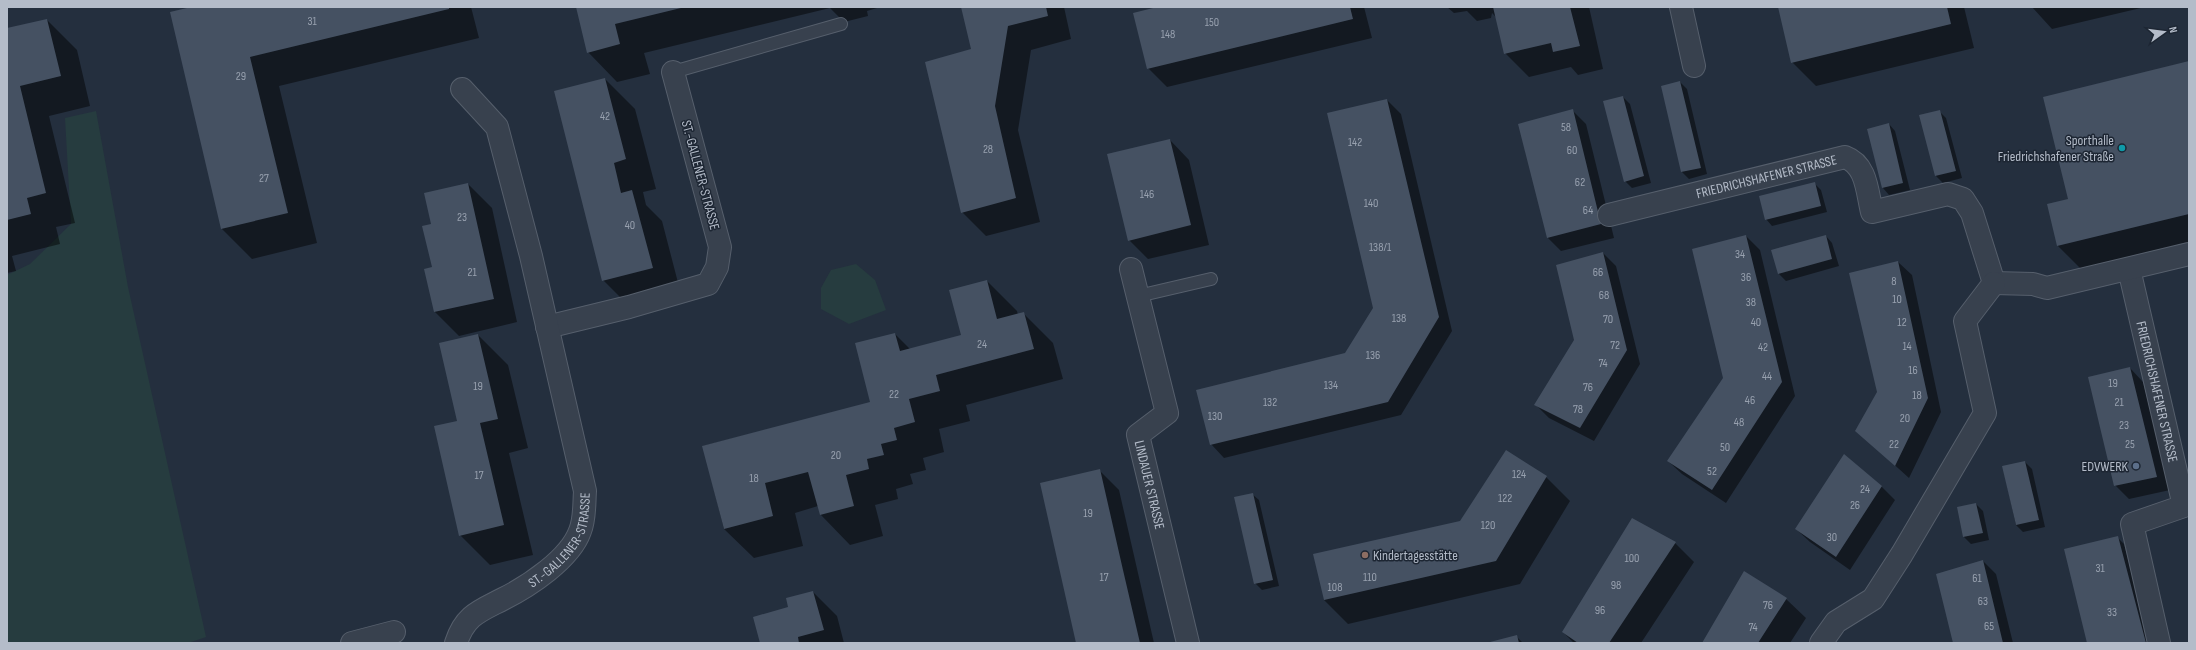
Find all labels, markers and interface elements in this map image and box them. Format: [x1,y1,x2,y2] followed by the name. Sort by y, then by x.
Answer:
[2144,12,2184,52] north arrow
[307,14,317,29] house number: 31
[1205,15,1219,30] house number: 150
[2166,25,2180,34] text: N
[1161,27,1175,42] house number: 148
[236,69,246,84] house number: 29
[600,109,610,124] house number: 42
[678,118,723,232] street label: ST.-GALLENER-STRASSE
[1561,120,1571,135] house number: 58
[1998,132,2114,165] place label: Sporthalle Friedrichshafener Straße
[1348,135,1362,150] house number: 142
[983,142,993,157] house number: 28
[1567,143,1577,158] house number: 60
[2117,143,2127,153] marker: Sporthalle Friedrichshafener Straße
[1694,151,1839,202] street label: FRIEDRICHSHAFENER STRASSE
[259,171,269,186] house number: 27
[1575,175,1585,190] house number: 62
[1140,187,1154,202] house number: 146
[1364,196,1378,211] house number: 140
[1583,203,1593,218] house number: 64
[457,210,467,225] house number: 23
[625,218,635,233] house number: 40
[1369,240,1392,255] house number: 138/1
[1735,247,1745,262] house number: 34
[467,265,477,280] house number: 21
[1593,265,1603,280] house number: 66
[1741,270,1751,285] house number: 36
[1891,274,1897,289] house number: 8
[1599,288,1609,303] house number: 68
[1892,292,1902,307] house number: 10
[1746,295,1756,310] house number: 38
[1392,311,1406,326] house number: 138
[1603,312,1613,327] house number: 70
[1751,315,1761,330] house number: 40
[1897,315,1907,330] house number: 12
[2132,320,2182,464] street label: FRIEDRICHSHAFENER STRASSE
[977,337,987,352] house number: 24
[1610,338,1620,353] house number: 72
[1902,339,1912,354] house number: 14
[1758,340,1768,355] house number: 42
[1366,348,1380,363] house number: 136
[1598,356,1608,371] house number: 74
[1908,363,1918,378] house number: 16
[1762,369,1772,384] house number: 44
[2108,376,2118,391] house number: 19
[1324,378,1338,393] house number: 134
[473,379,483,394] house number: 19
[1583,380,1593,395] house number: 76
[889,387,899,402] house number: 22
[1912,388,1922,403] house number: 18
[1745,393,1755,408] house number: 46
[1263,395,1277,410] house number: 132
[2114,395,2124,410] house number: 21
[1573,402,1583,417] house number: 78
[1208,409,1222,424] house number: 130
[1900,411,1910,426] house number: 20
[1734,415,1744,430] house number: 48
[2119,418,2129,433] house number: 23
[1889,437,1899,452] house number: 22
[2125,437,2135,452] house number: 25
[1131,439,1168,531] street label: LINDAUER STRASSE
[1720,440,1730,455] house number: 50
[831,448,841,463] house number: 20
[2081,458,2129,475] place label: EDVWERK
[2131,461,2141,471] marker: EDVWERK
[1707,464,1717,479] house number: 52
[1512,467,1526,482] house number: 124
[475,468,484,483] house number: 17
[749,471,759,486] house number: 18
[1860,482,1870,497] house number: 24
[1498,491,1512,506] house number: 122
[525,492,594,591] street label: ST.-GALLENER-STRASSE
[1850,498,1860,513] house number: 26
[1083,506,1093,521] house number: 19
[1481,518,1495,533] house number: 120
[1827,530,1837,545] house number: 30
[1373,547,1458,564] place label: Kindertagesstätte
[1360,550,1370,560] marker: Kindertagesstätte
[1625,551,1639,566] house number: 100
[2095,561,2105,576] house number: 31
[1100,570,1109,585] house number: 17
[1363,570,1377,585] house number: 110
[1972,571,1983,586] house number: 61
[1611,578,1621,593] house number: 98
[1328,580,1342,595] house number: 108
[1978,594,1988,609] house number: 63
[1763,598,1773,613] house number: 76
[1595,603,1605,618] house number: 96
[2107,605,2117,620] house number: 33
[1984,619,1994,634] house number: 65
[1748,620,1758,635] house number: 74

